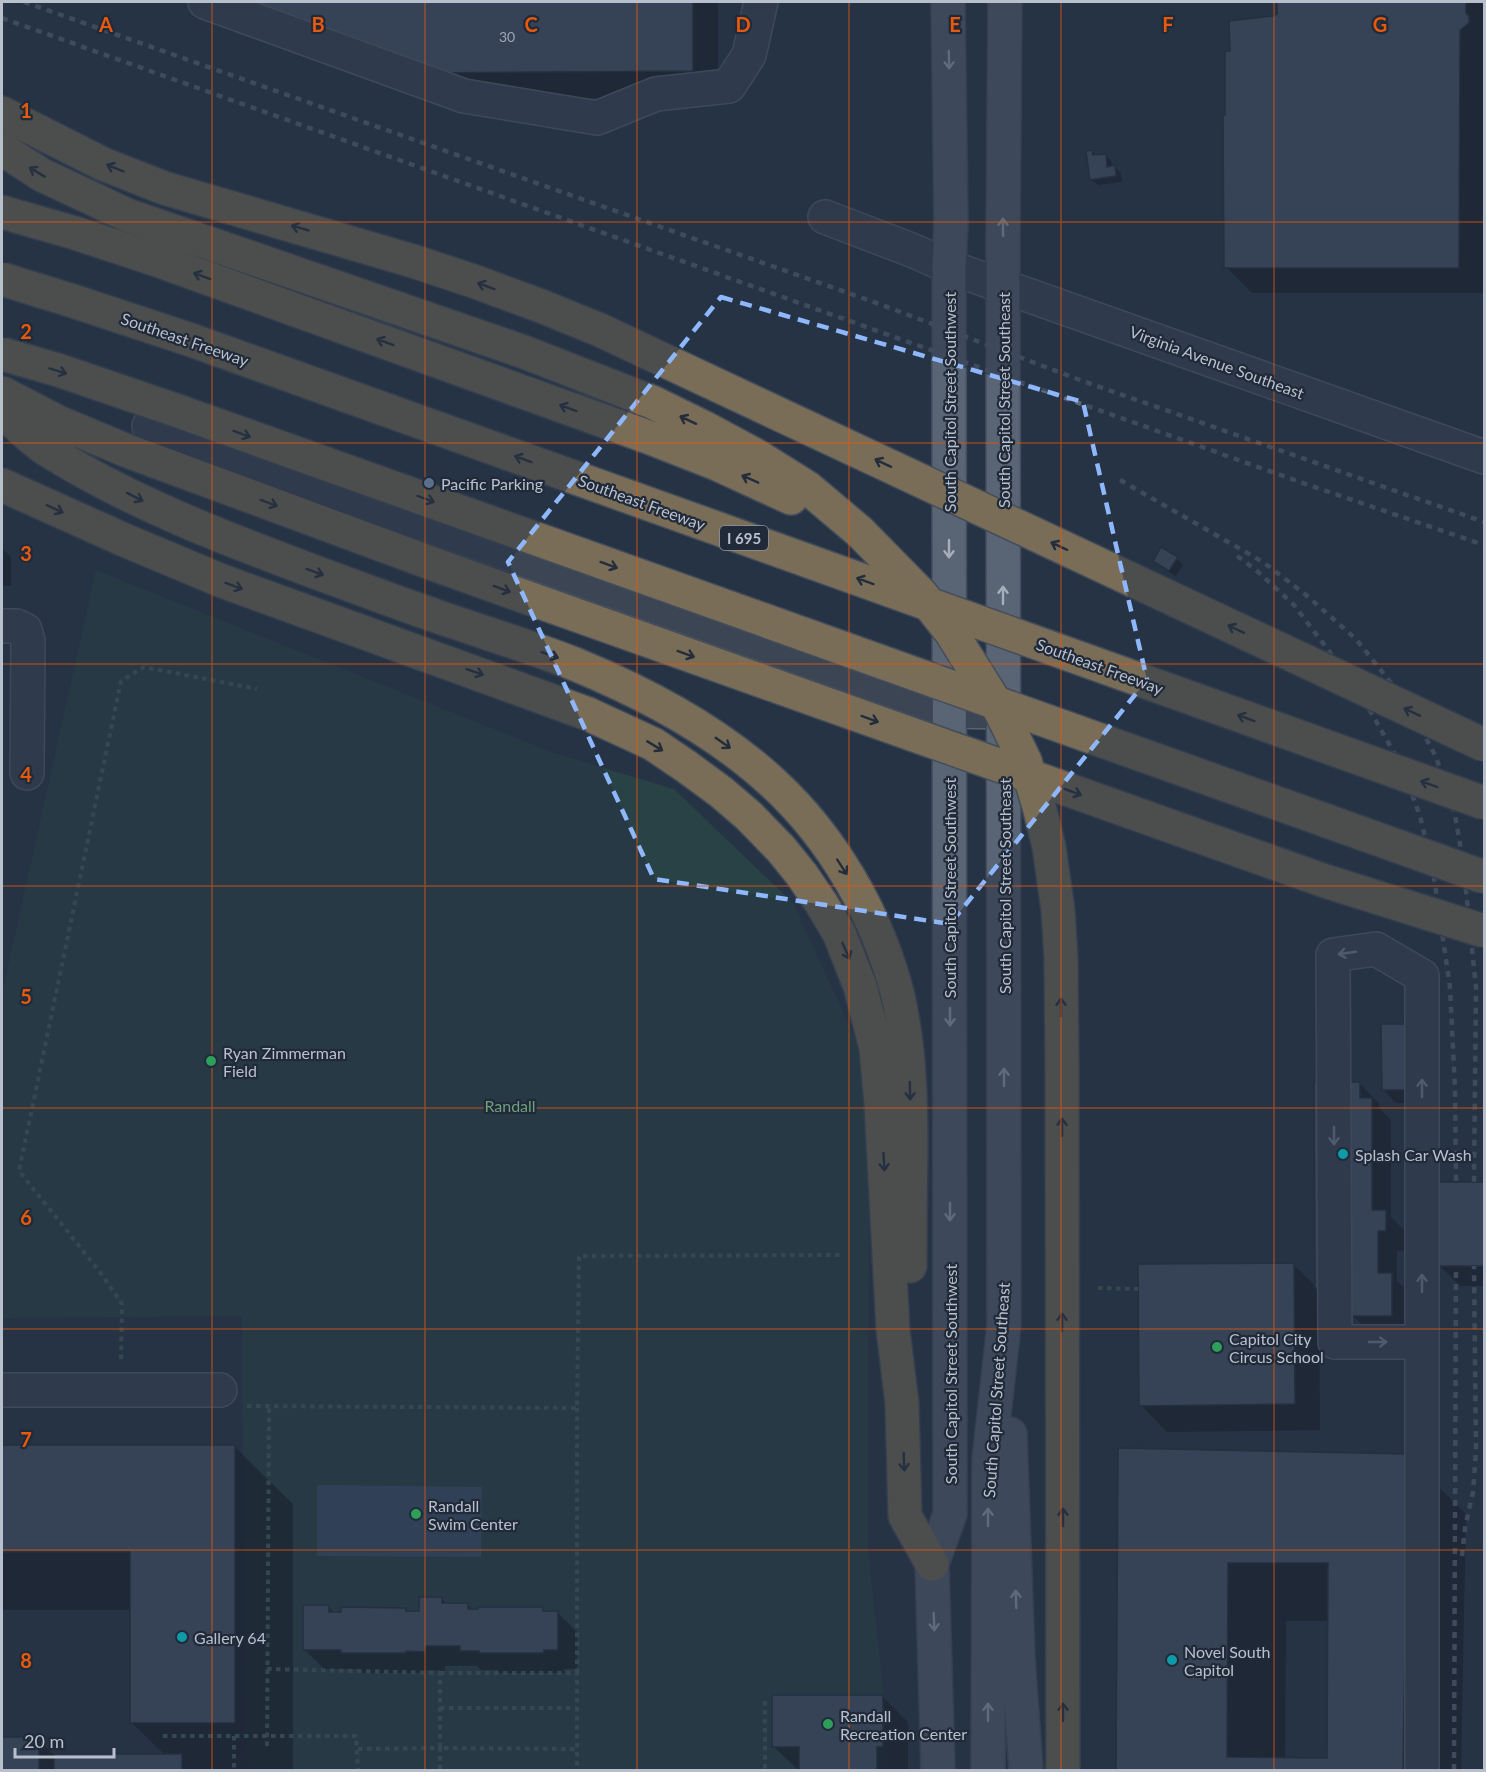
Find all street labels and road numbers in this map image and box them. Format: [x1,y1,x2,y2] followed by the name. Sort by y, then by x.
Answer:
[940,291,959,512] street label: South Capitol Street Southwest
[994,292,1013,508] street label: South Capitol Street Southeast
[119,308,252,370] street label: Southeast Freeway
[1127,322,1307,403] street label: Virginia Avenue Southeast
[576,470,709,534] street label: Southeast Freeway
[720,526,768,550] road number: I 695
[1034,634,1167,698] street label: Southeast Freeway
[940,777,959,998] street label: South Capitol Street Southwest
[995,778,1014,994] street label: South Capitol Street Southeast
[941,1263,960,1484] street label: South Capitol Street Southwest
[979,1281,1013,1498] street label: South Capitol Street Southeast

